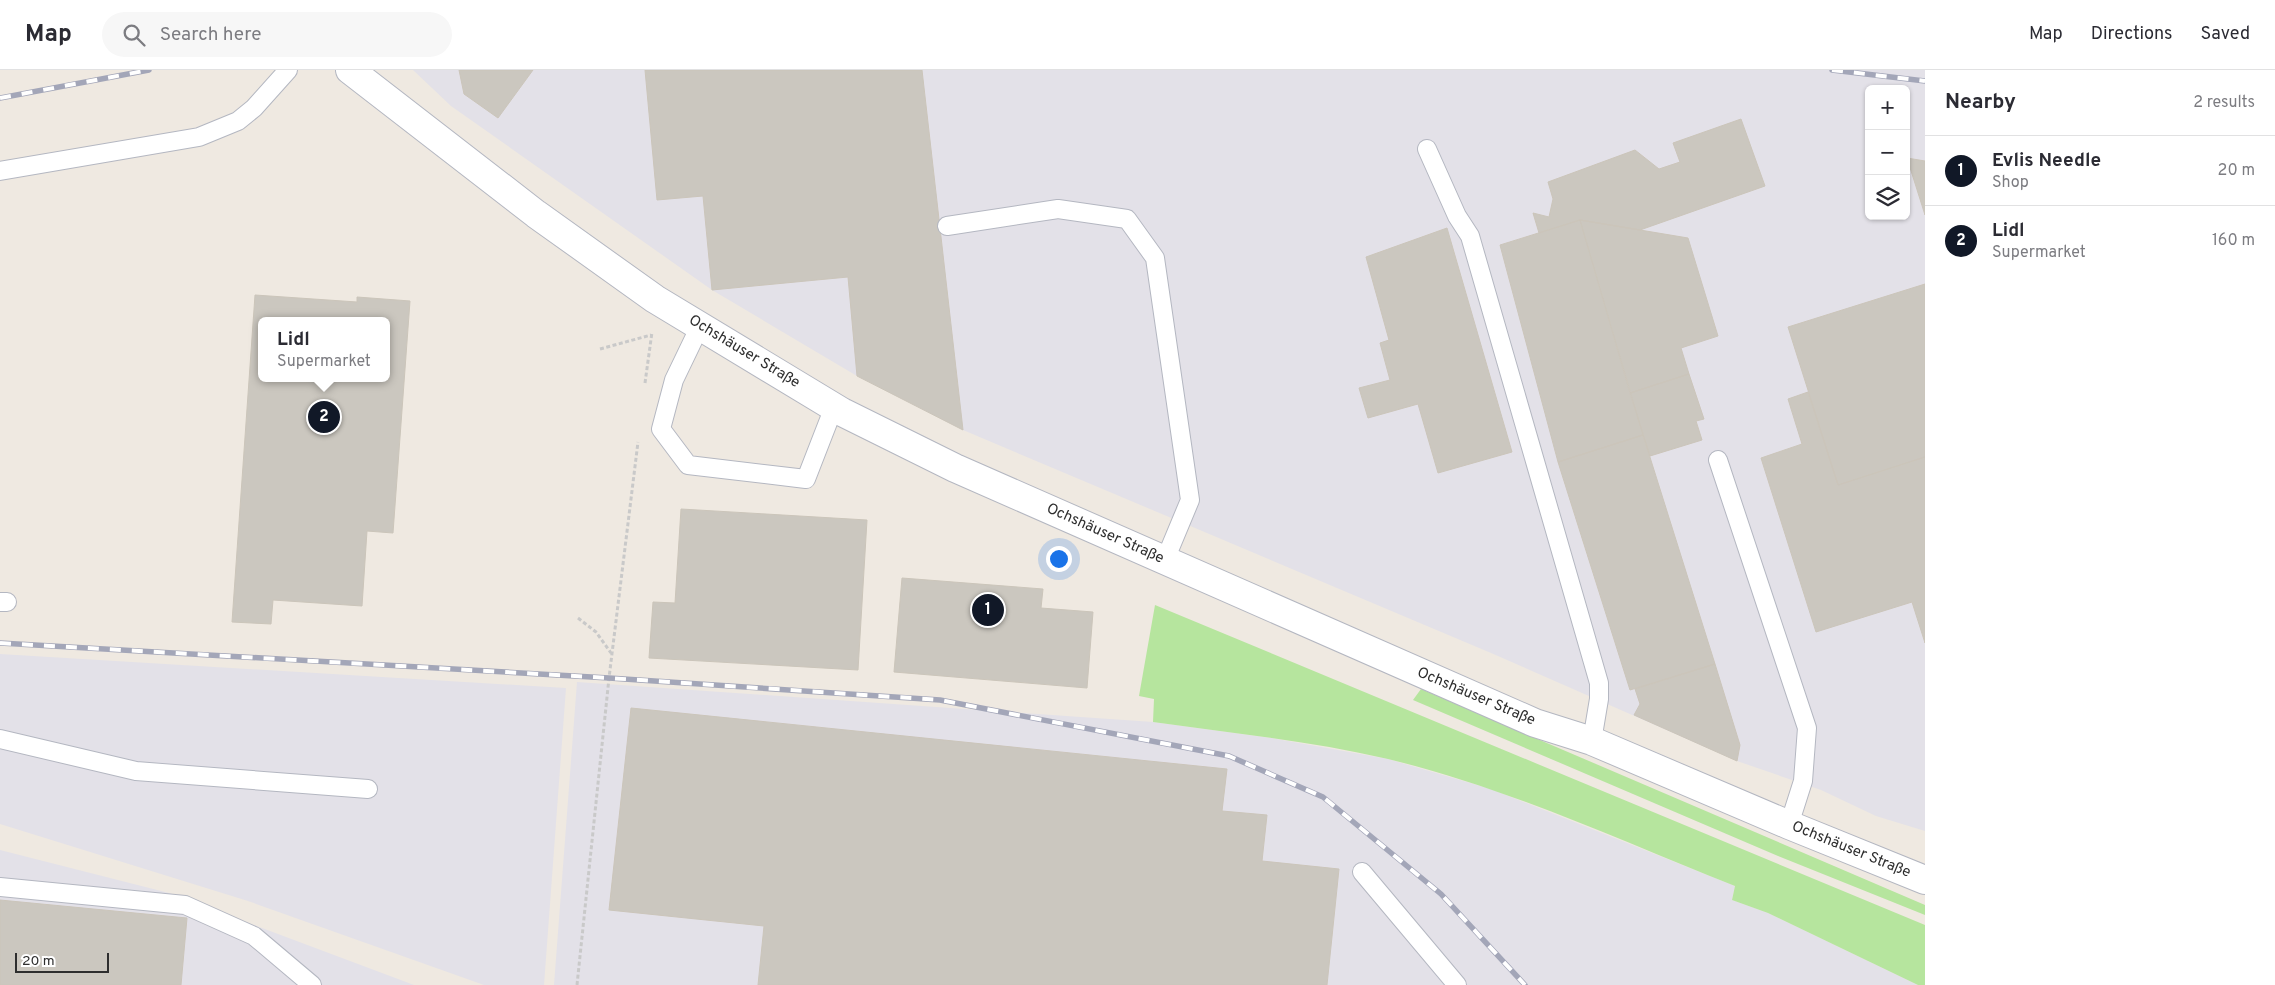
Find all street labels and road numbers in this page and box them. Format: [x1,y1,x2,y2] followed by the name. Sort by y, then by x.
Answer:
[685,311,803,393] street label: Ochshäuser Straße
[1043,500,1167,568] street label: Ochshäuser Straße
[1414,663,1538,731] street label: Ochshäuser Straße
[1789,817,1913,883] street label: Ochshäuser Straße

